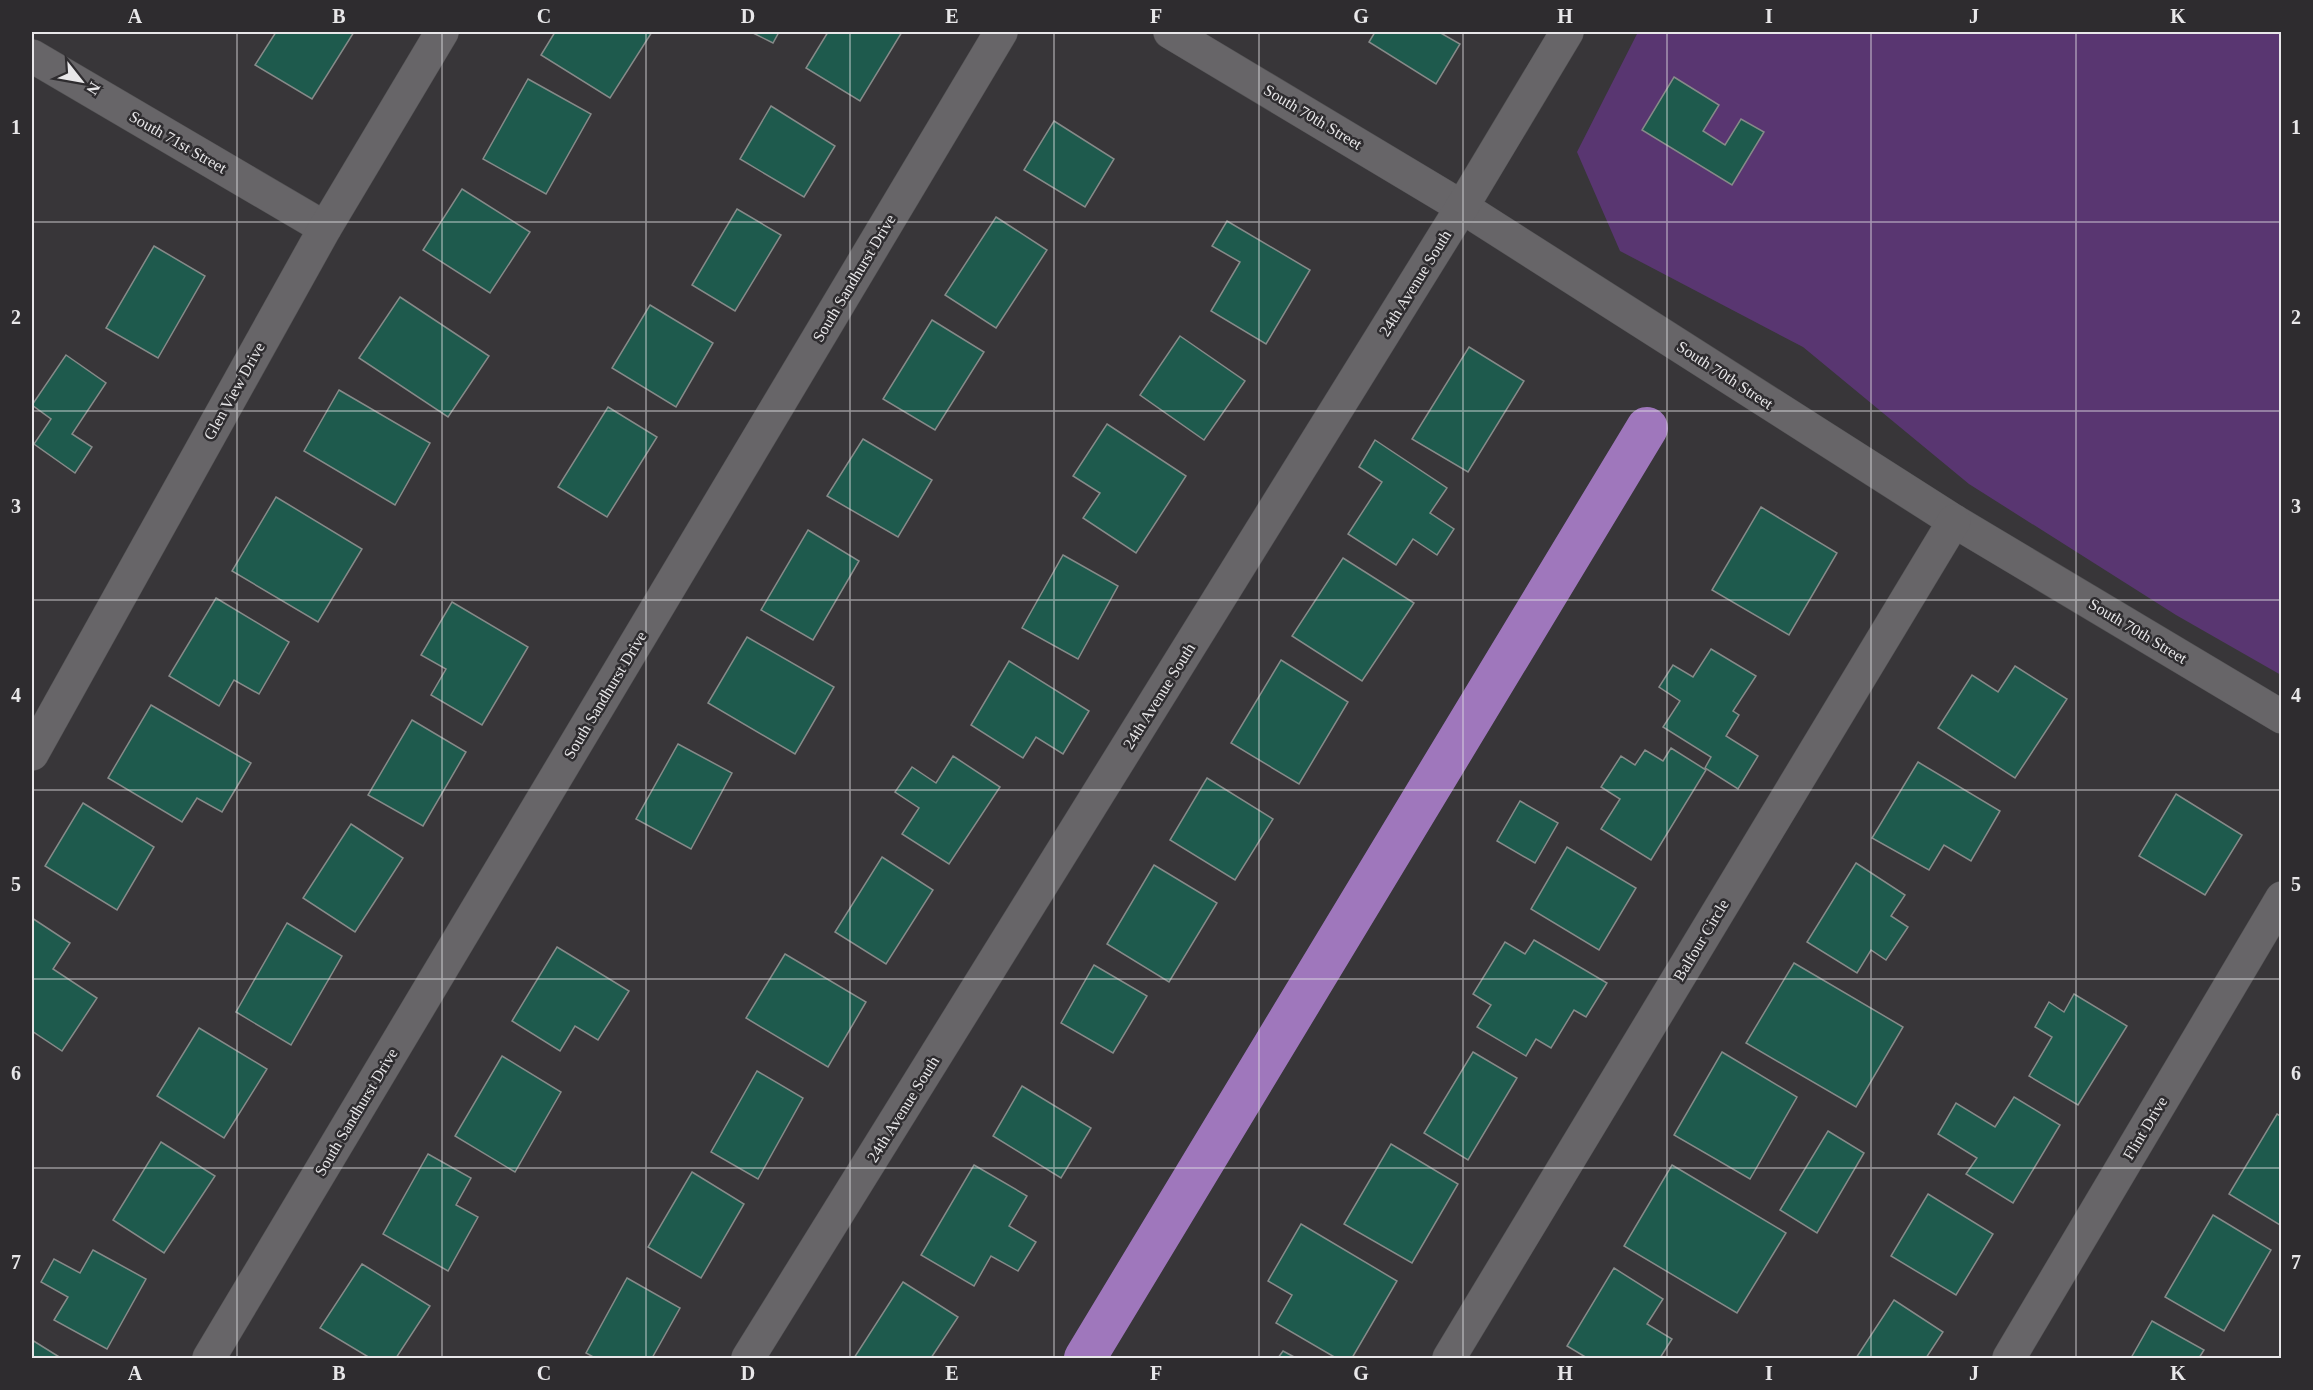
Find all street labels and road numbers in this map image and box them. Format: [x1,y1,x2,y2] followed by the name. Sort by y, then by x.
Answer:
[1261,81,1365,153] street label: South 70th Street
[126,107,230,177] street label: South 71st Street
[809,211,899,345] street label: South Sandhurst Drive
[1376,227,1454,339] street label: 24th Avenue South
[1674,338,1777,413] street label: South 70th Street
[200,339,268,443] street label: Glen View Drive
[2086,595,2190,667] street label: South 70th Street
[560,628,650,762] street label: South Sandhurst Drive
[1120,640,1198,752] street label: 24th Avenue South
[1670,896,1732,984] street label: Balfour Circle
[311,1045,401,1179] street label: South Sandhurst Drive
[864,1053,942,1165] street label: 24th Avenue South
[2120,1093,2170,1163] street label: Flint Drive

